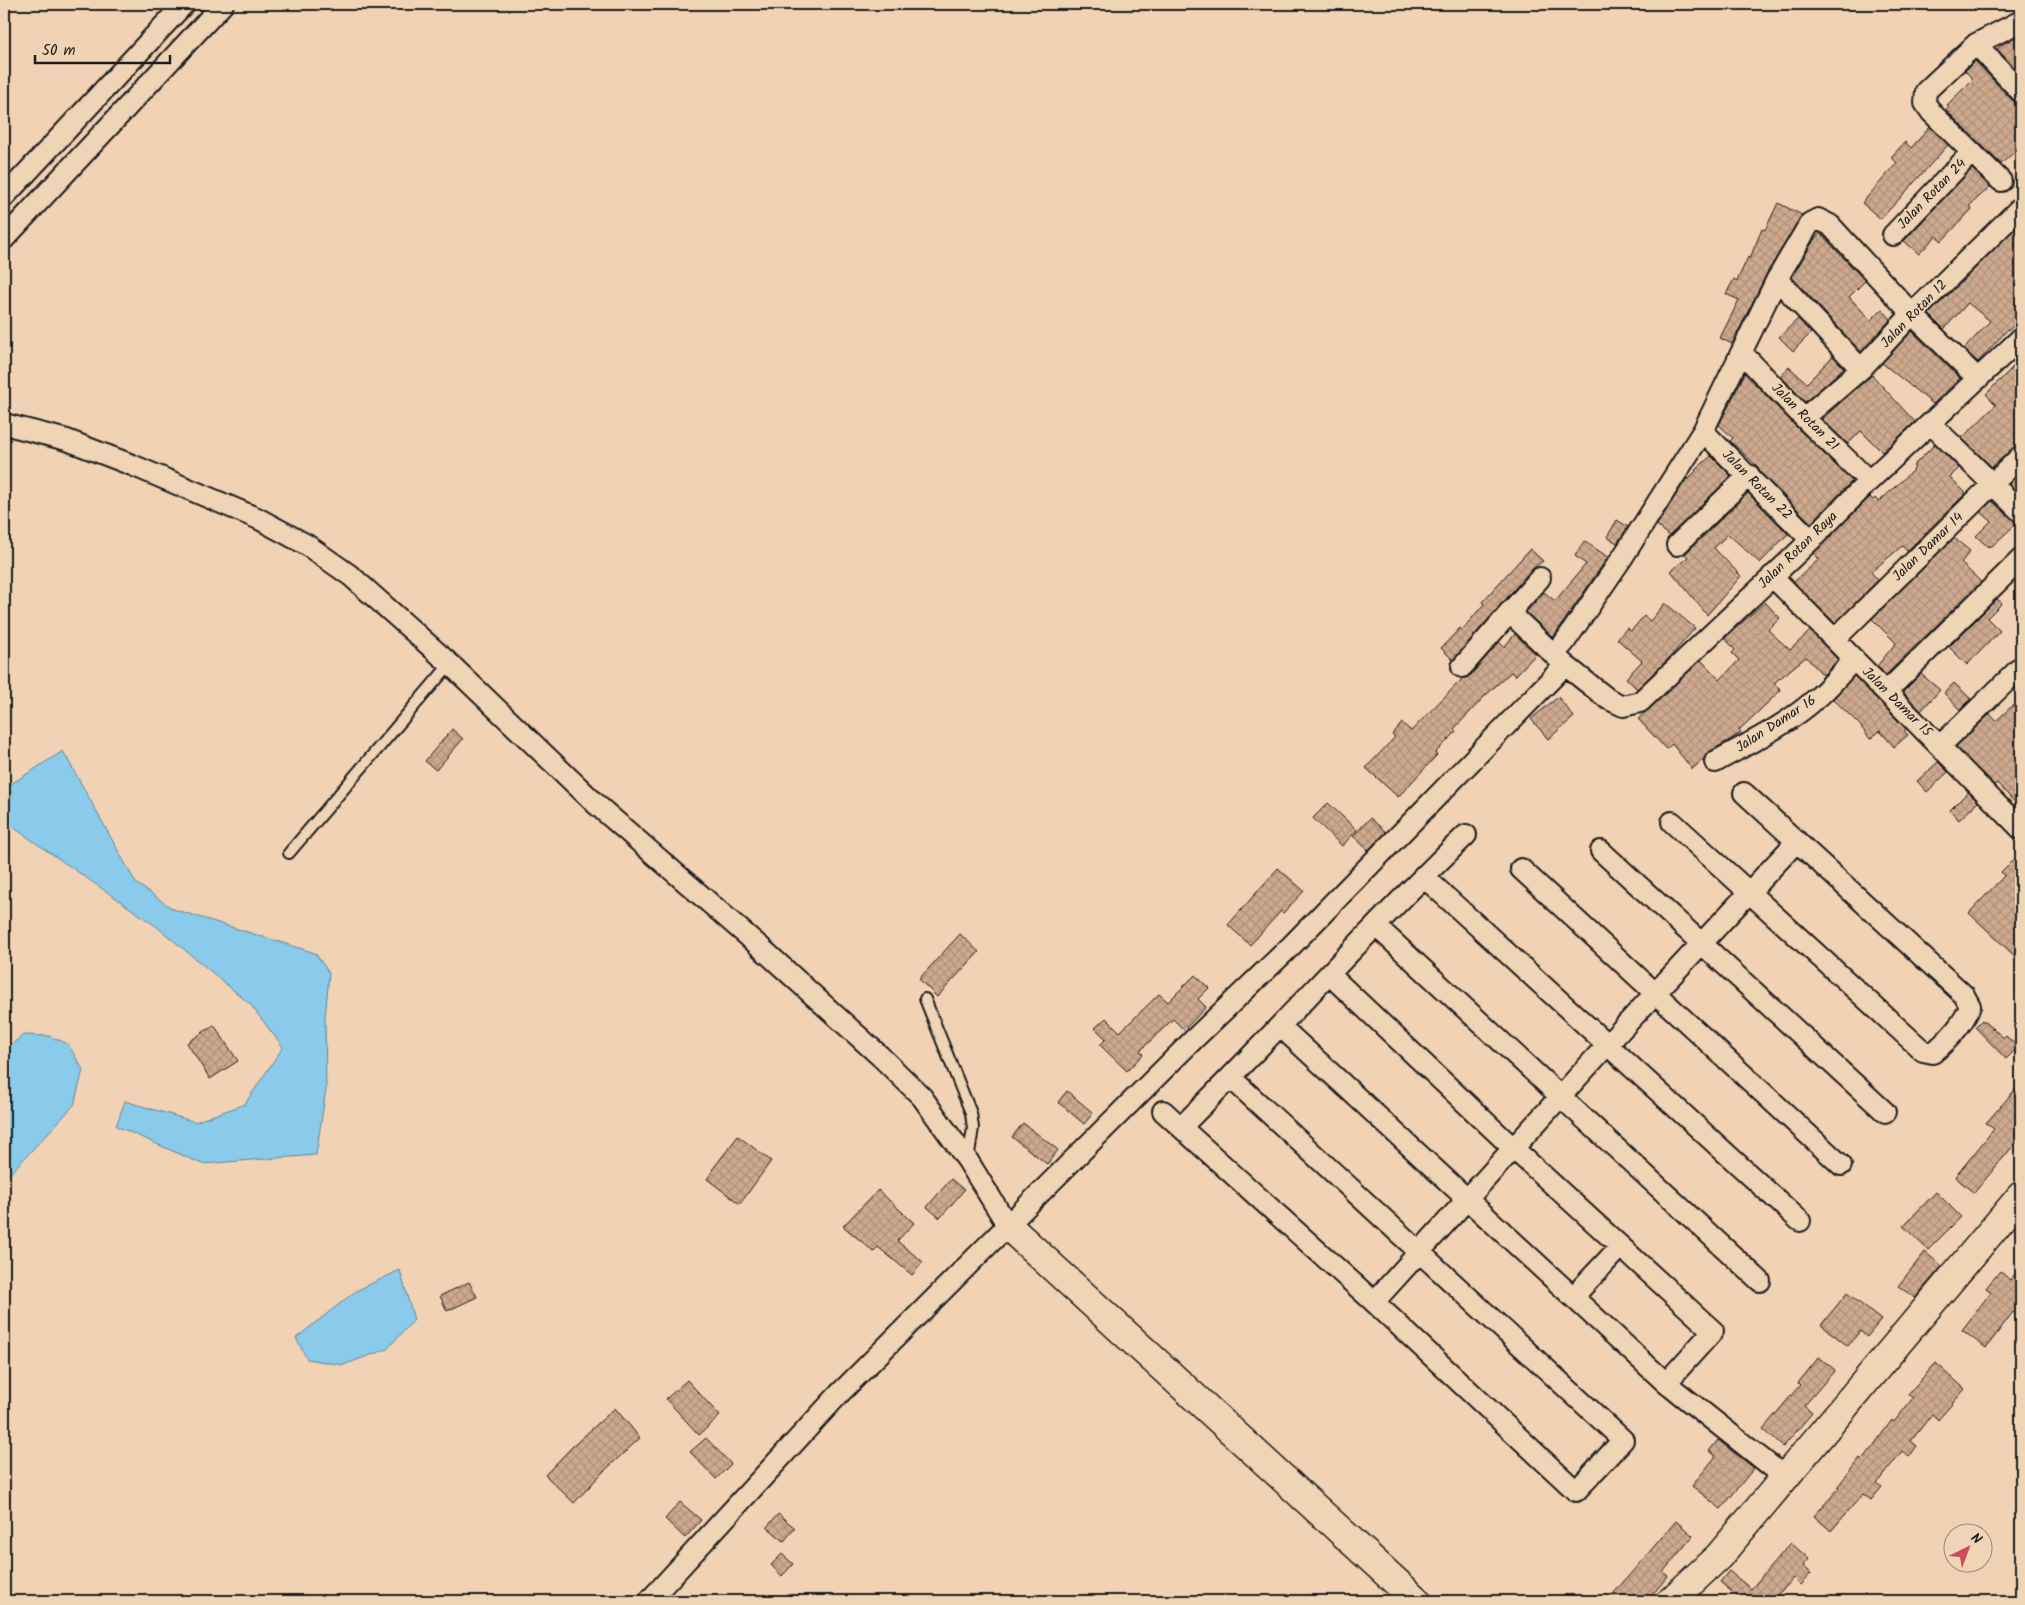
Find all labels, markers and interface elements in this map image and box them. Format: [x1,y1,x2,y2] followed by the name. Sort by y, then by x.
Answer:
[35,32,170,64] scale bar
[42,39,76,63] text: 50 m
[1892,153,1972,235] street label: Jalan Rotan 24
[1875,275,1953,353] street label: Jalan Rotan 12
[1766,378,1844,456] street label: Jalan Rotan 21
[1717,445,1797,525] street label: Jalan Rotan 22
[1753,506,1843,594] street label: Jalan Rotan Raya
[1887,507,1969,587] street label: Jalan Damar 14
[1857,662,1938,743] street label: Jalan Damar 15
[1731,690,1821,758] street label: Jalan Damar 16
[1942,1522,1992,1572] north arrow
[1965,1528,1987,1550] text: N

